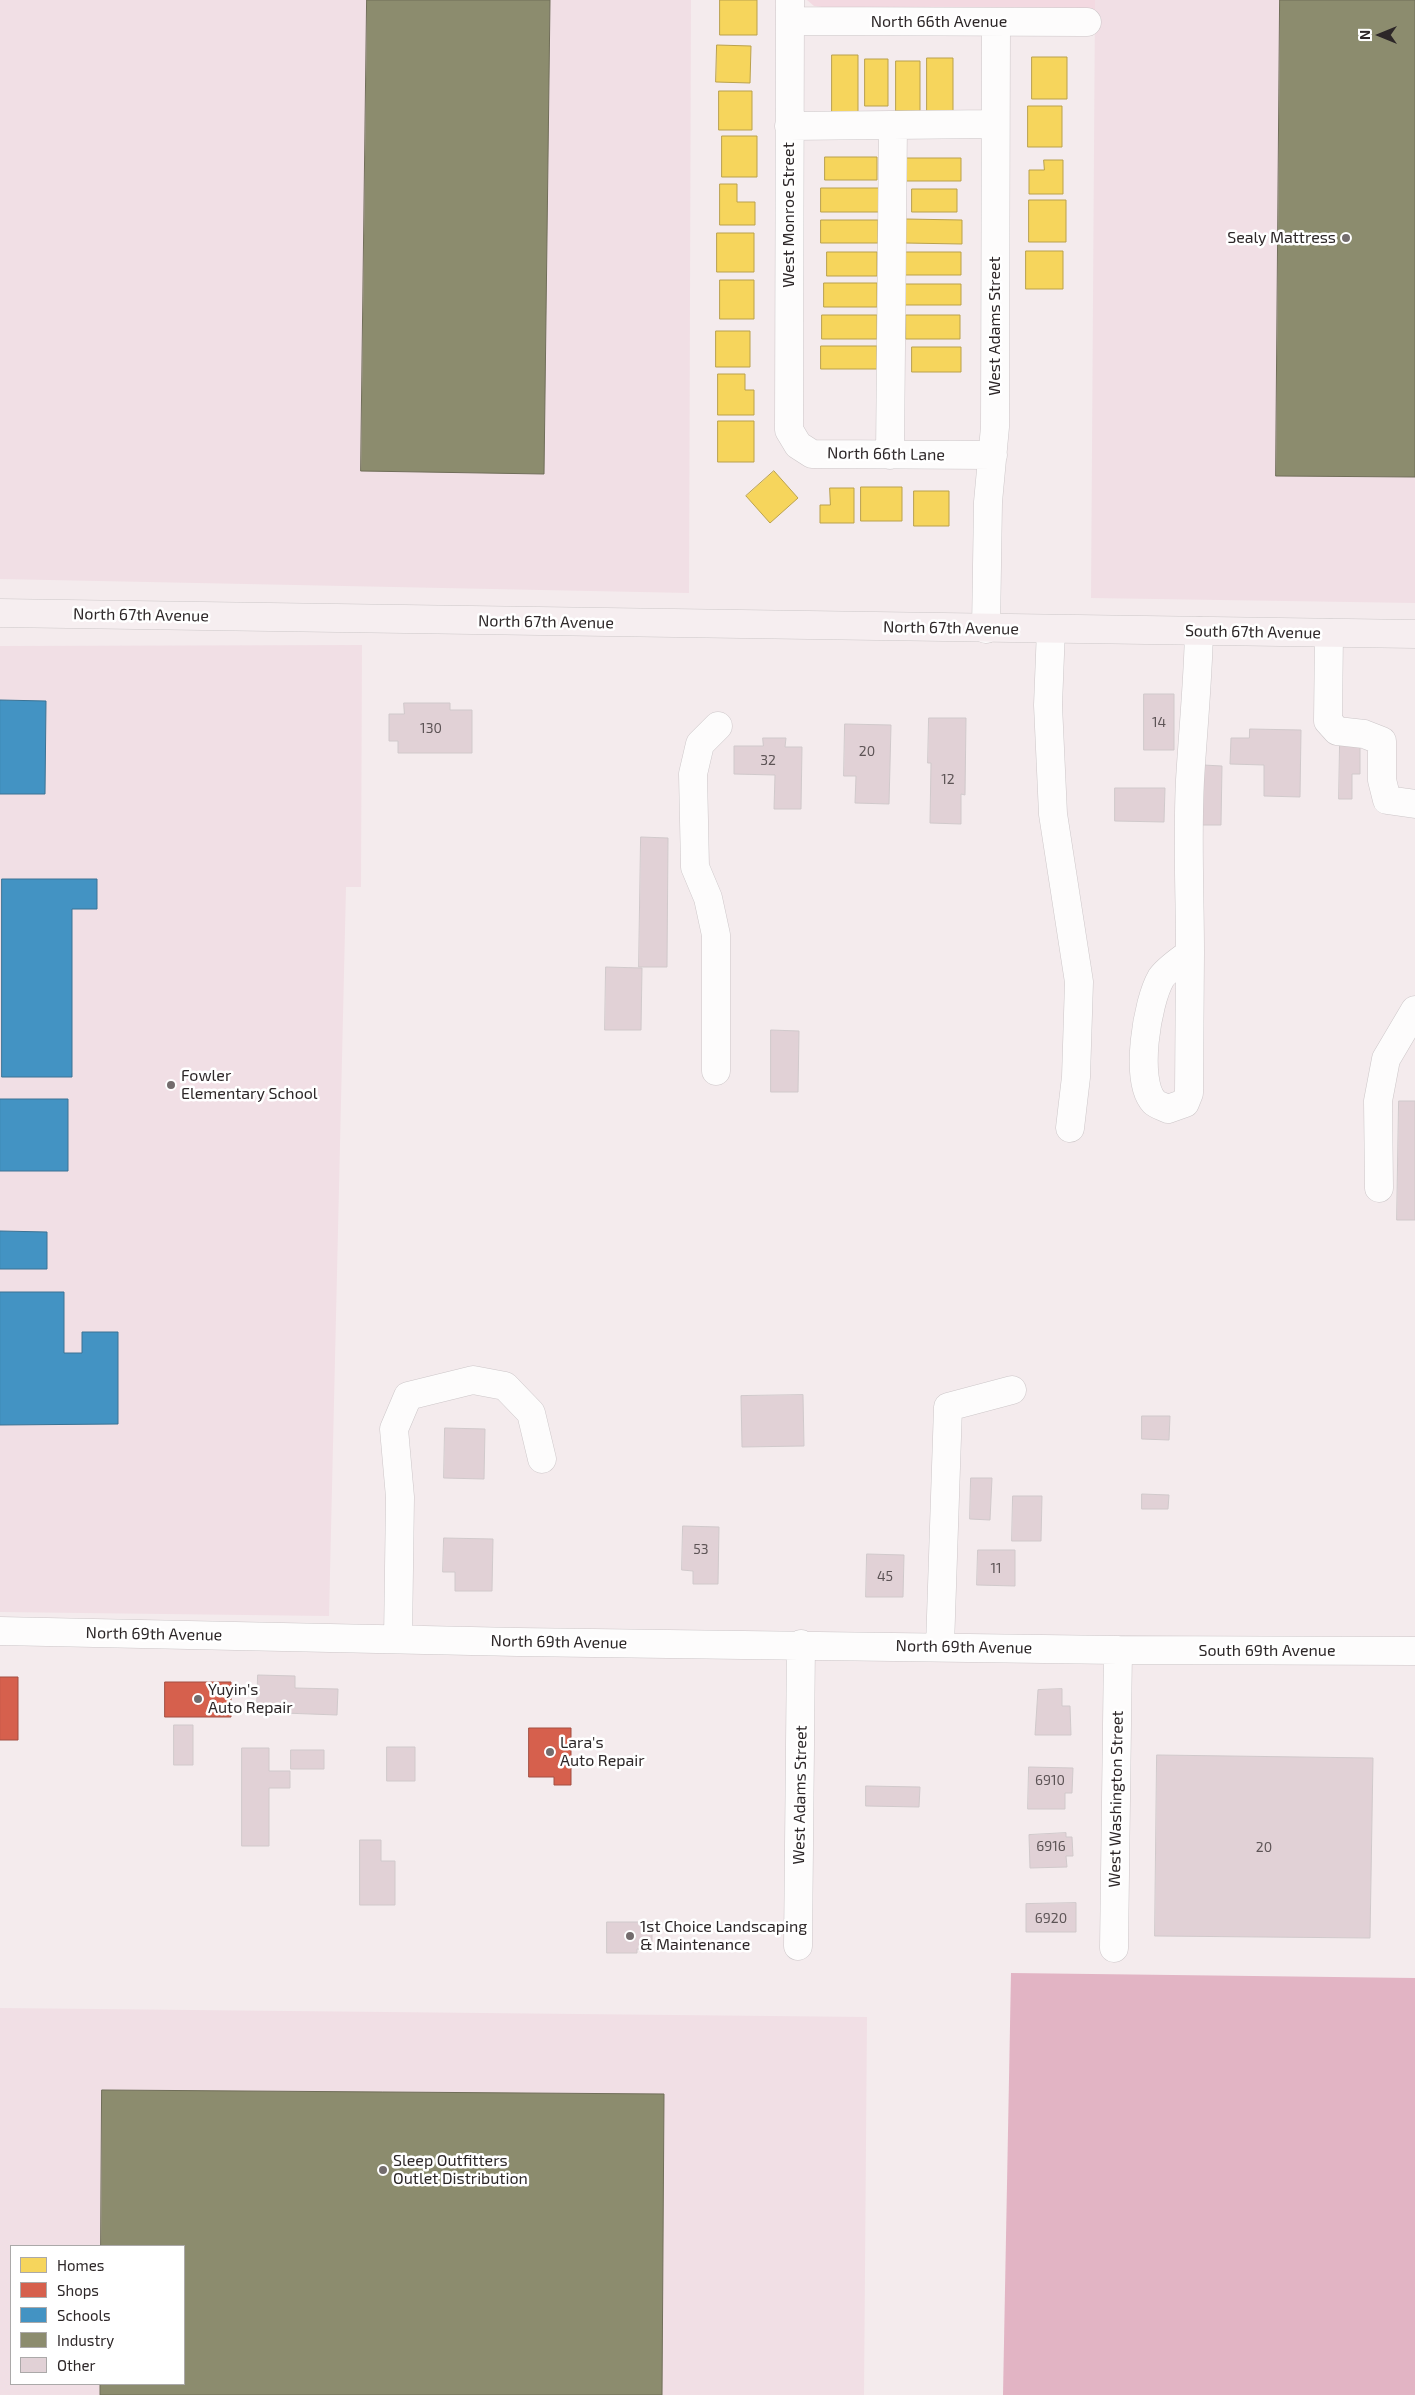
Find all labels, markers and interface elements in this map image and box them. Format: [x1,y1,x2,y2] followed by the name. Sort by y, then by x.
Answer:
[1355,10,1405,60] north arrow
[871,12,1007,32] street label: North 66th Avenue
[1356,30,1373,40] text: N
[779,142,799,288] street label: West Monroe Street
[1227,228,1336,248] place label: Sealy Mattress
[1340,232,1352,244] marker: Sealy Mattress
[985,256,1005,396] street label: West Adams Street
[827,443,945,465] street label: North 66th Lane
[73,604,209,626] street label: North 67th Avenue
[478,611,614,633] street label: North 67th Avenue
[883,617,1019,639] street label: North 67th Avenue
[1185,621,1321,643] street label: South 67th Avenue
[1152,714,1166,730] house number: 14
[420,720,442,736] house number: 130
[859,743,875,759] house number: 20
[760,752,776,768] house number: 32
[941,771,955,787] house number: 12
[181,1066,318,1104] place label: Fowler Elementary School
[165,1079,177,1091] marker: Fowler Elementary School
[693,1541,709,1557] house number: 53
[990,1560,1002,1576] house number: 11
[877,1568,893,1584] house number: 45
[86,1623,222,1645] street label: North 69th Avenue
[491,1631,627,1653] street label: North 69th Avenue
[896,1636,1032,1658] street label: North 69th Avenue
[1198,1641,1336,1661] street label: South 69th Avenue
[208,1680,293,1718] place label: Yuyin's Auto Repair
[192,1693,204,1705] marker: Yuyin's Auto Repair
[1105,1710,1127,1888] street label: West Washington Street
[789,1725,811,1865] street label: West Adams Street
[560,1733,645,1771] place label: Lara's Auto Repair
[544,1746,556,1758] marker: Lara's Auto Repair
[1035,1772,1065,1788] house number: 6910
[1036,1838,1066,1854] house number: 6916
[1256,1839,1272,1855] house number: 20
[1035,1910,1067,1926] house number: 6920
[640,1917,807,1955] place label: 1st Choice Landscaping & Maintenance
[624,1930,636,1942] marker: 1st Choice Landscaping & Maintenance
[393,2151,528,2189] place label: Sleep Outfitters Outlet Distribution
[377,2164,389,2176] marker: Sleep Outfitters Outlet Distribution
[10,2245,185,2385] legend
[57,2256,104,2274] text: Homes
[57,2281,99,2299] text: Shops
[57,2306,111,2324] text: Schools
[57,2331,114,2349] text: Industry
[57,2356,96,2374] text: Other

